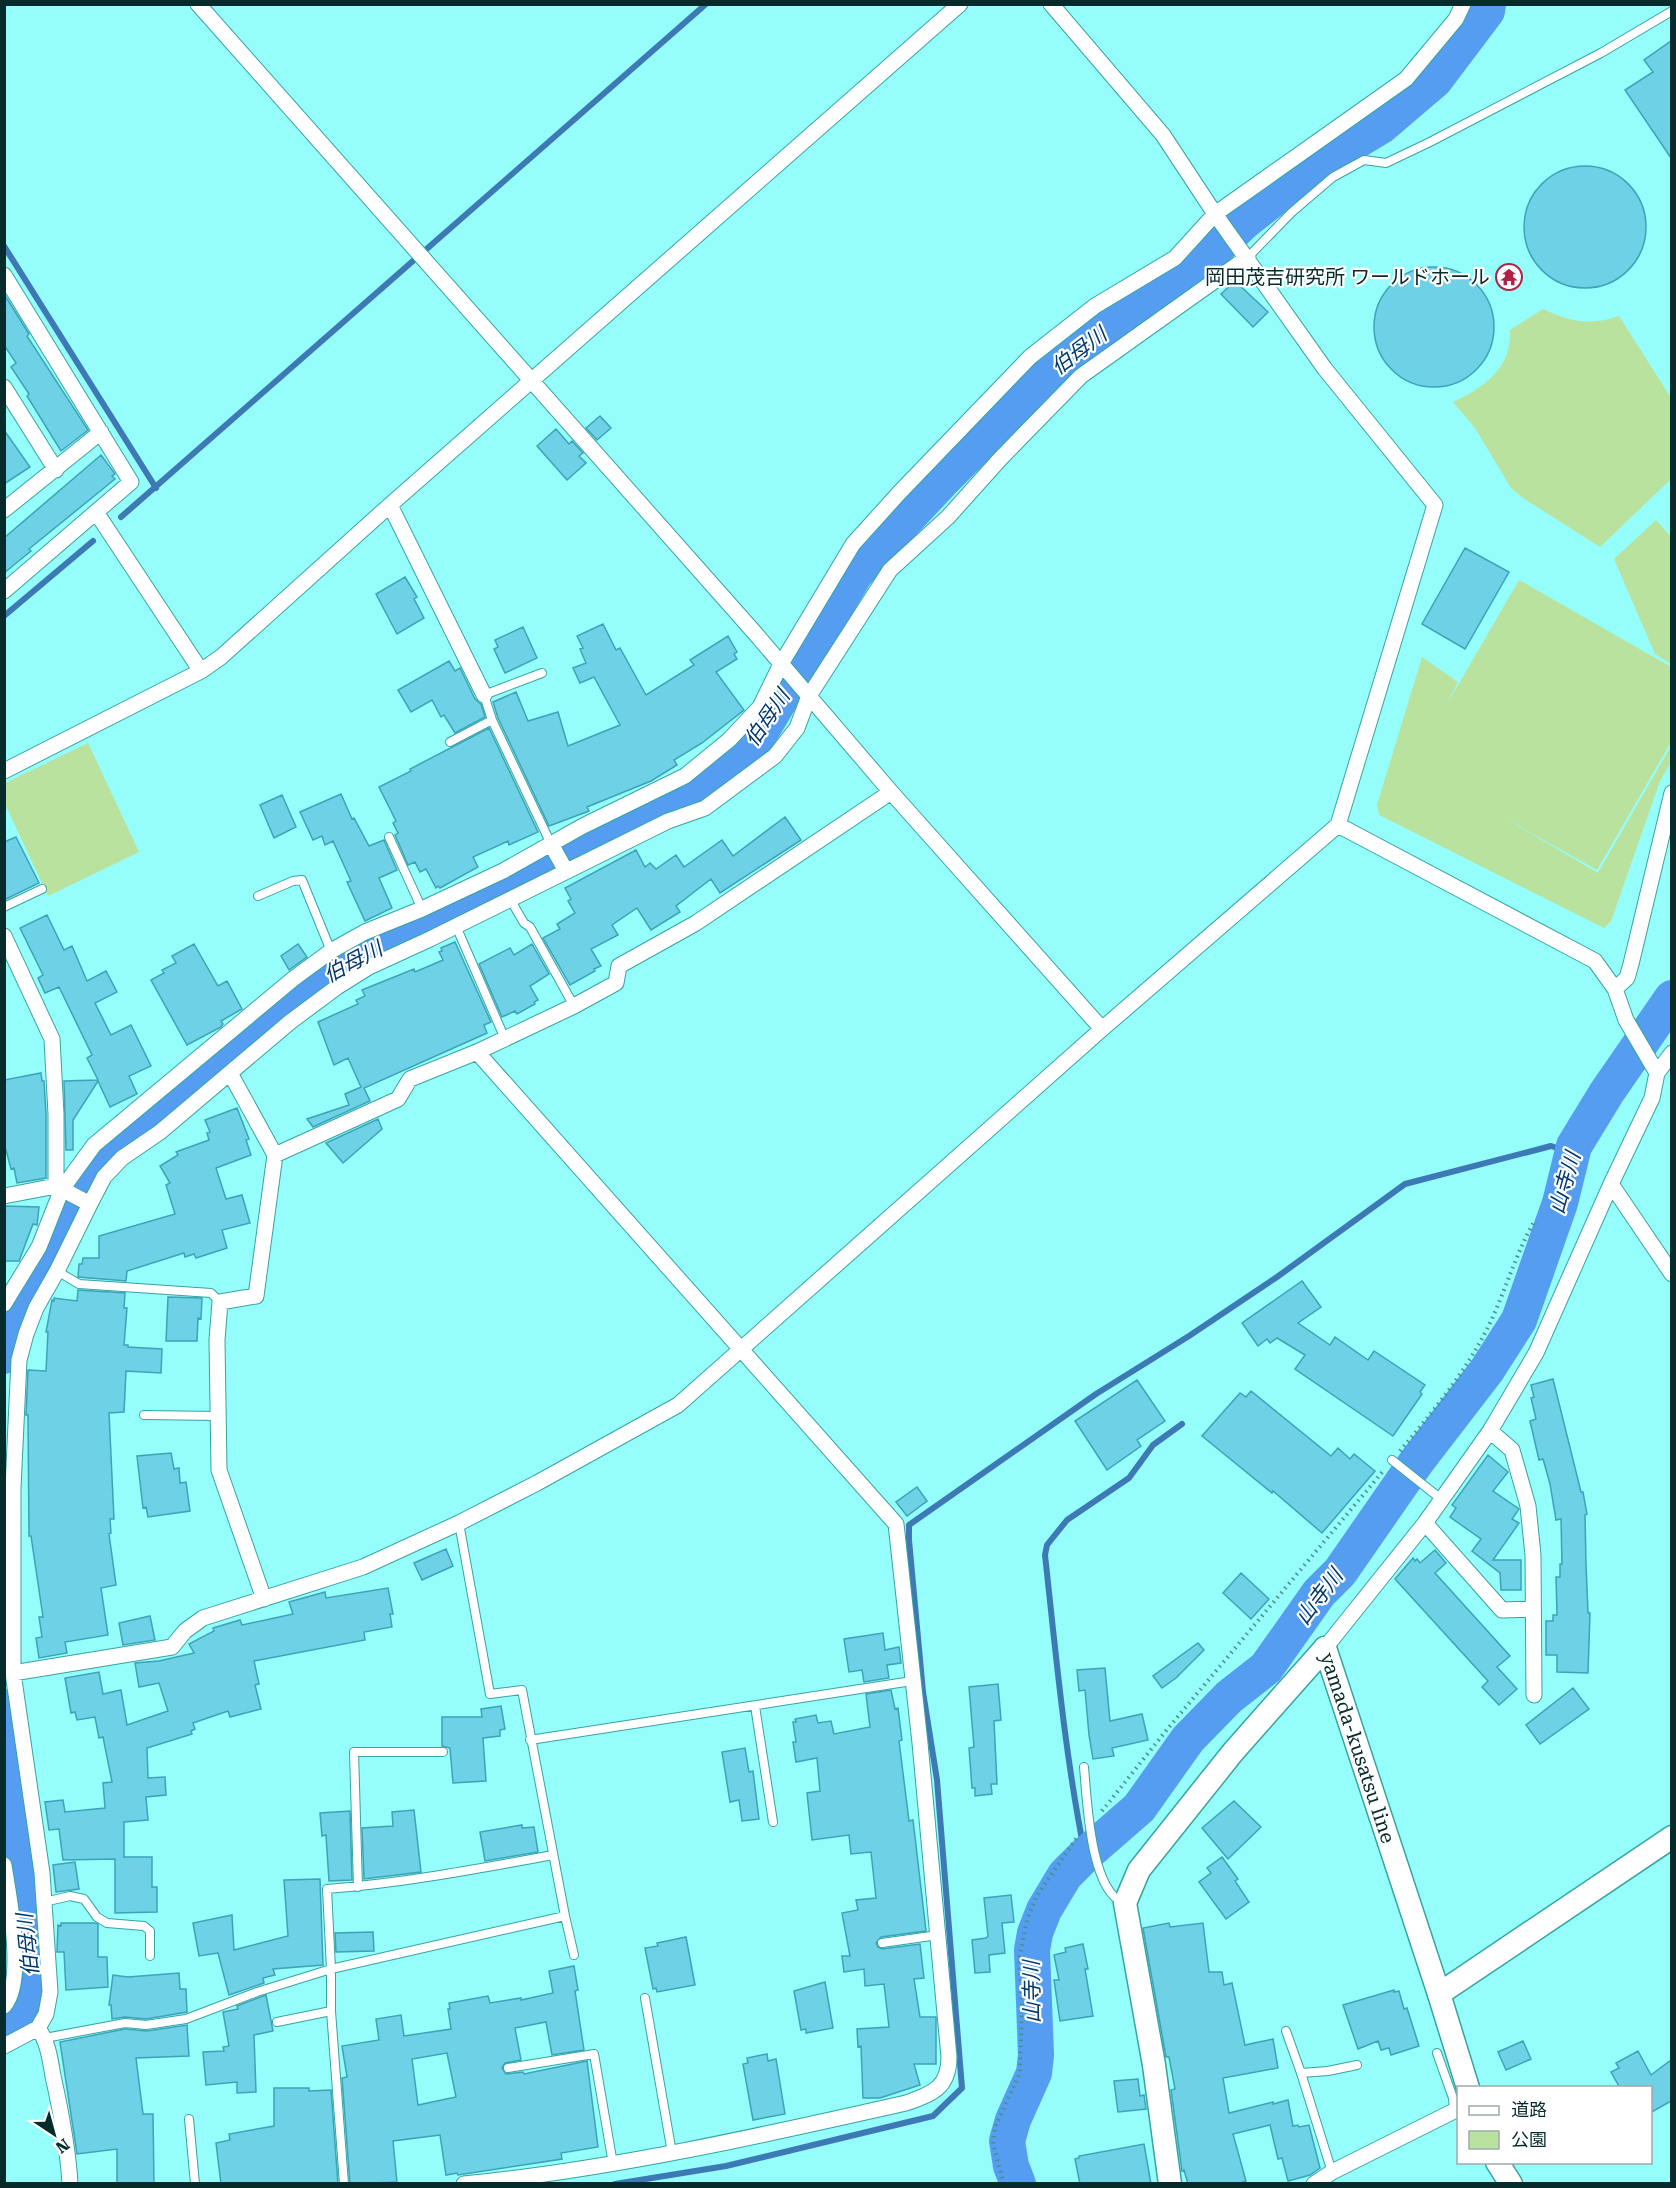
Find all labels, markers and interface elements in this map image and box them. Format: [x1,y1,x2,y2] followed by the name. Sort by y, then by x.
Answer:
[1494,262,1524,292] temple icon: 岡田茂吉研究所 ワールドホール
[1205,265,1490,289] place label: 岡田茂吉研究所 ワールドホール
[1047,321,1113,380] water label: 伯母川
[739,684,796,751] water label: 伯母川
[320,936,388,987] water label: 伯母川
[1545,1147,1586,1217] water label: 山寺川
[1290,1563,1349,1629] water label: 山寺川
[1315,1649,1400,1846] street label: yamada-kusatsu line
[13,1910,43,1978] water label: 伯母川
[1019,1958,1045,2024] water label: 山寺川
[1457,2086,1652,2164] legend
[1511,2099,1547,2120] text: 道路
[24,2104,84,2164] north arrow
[1511,2129,1547,2150] text: 公園
[52,2134,73,2157] text: N

